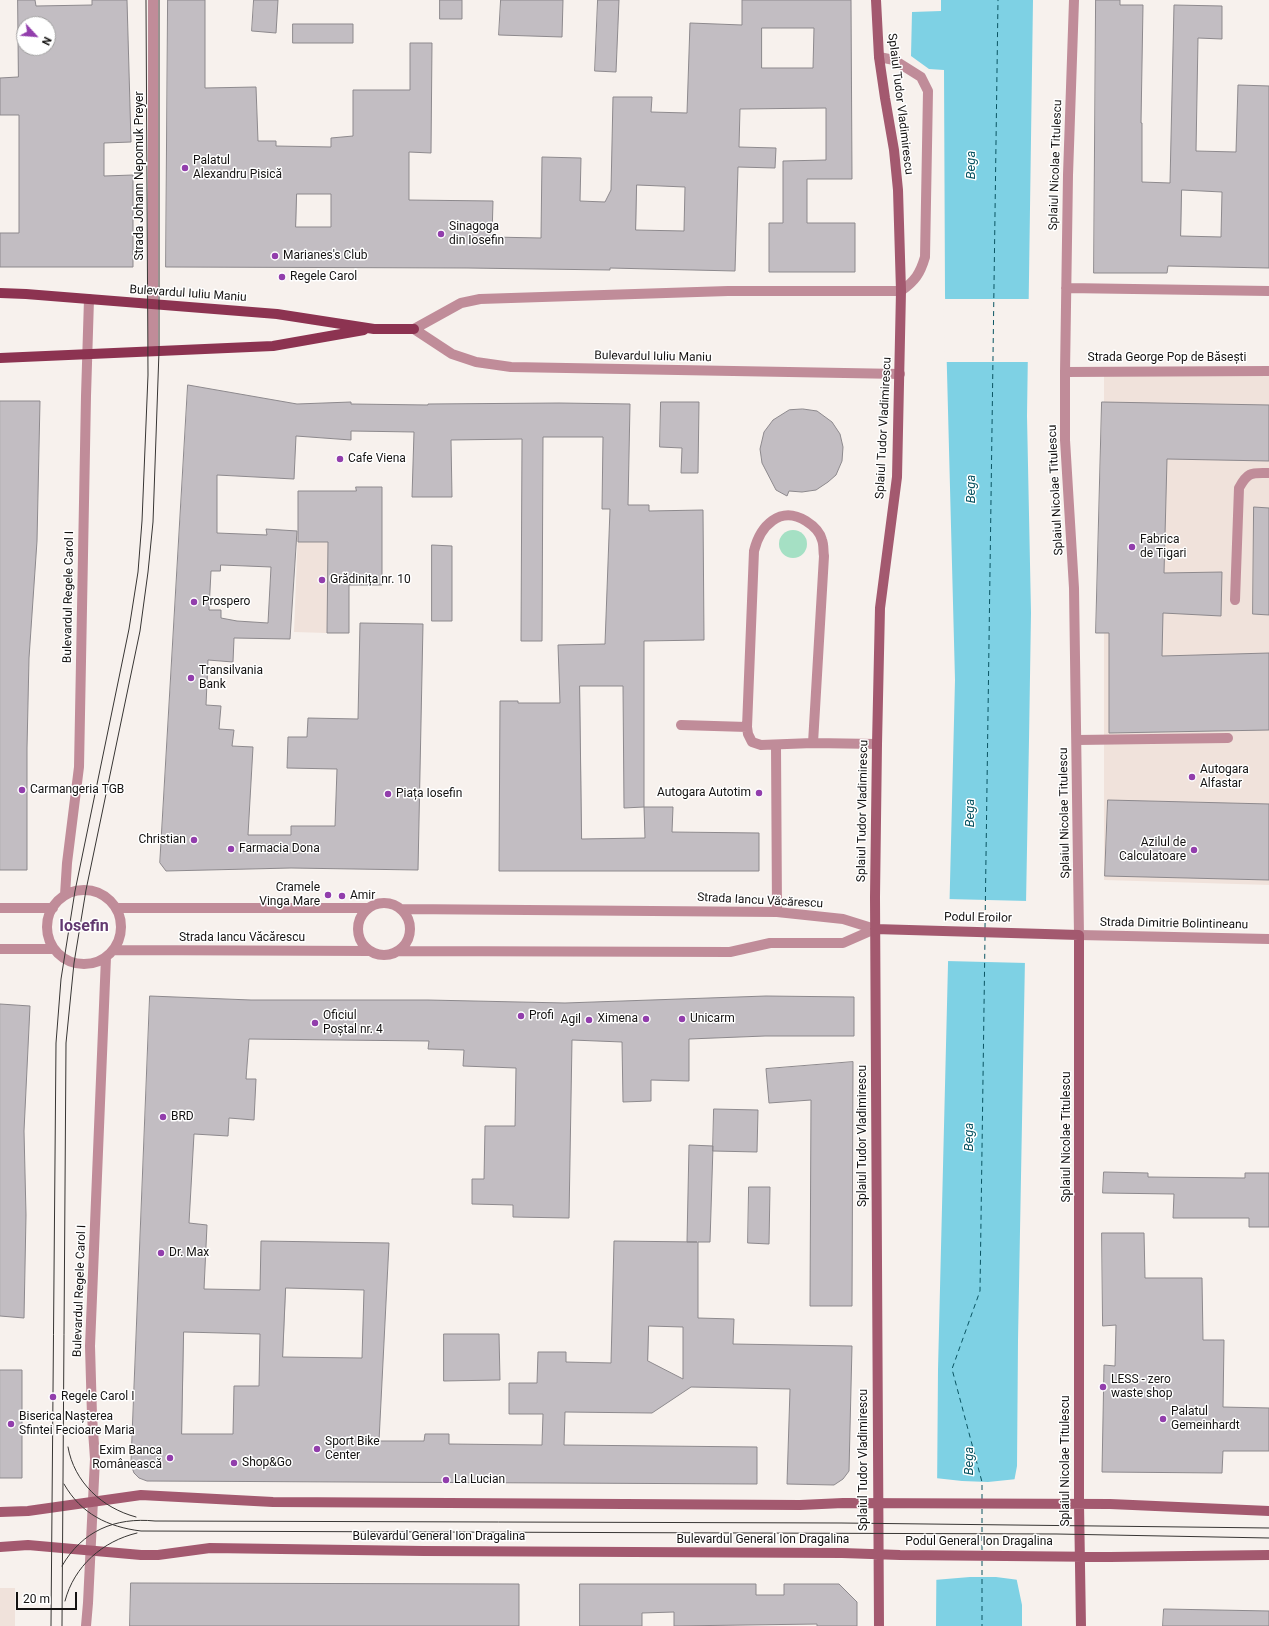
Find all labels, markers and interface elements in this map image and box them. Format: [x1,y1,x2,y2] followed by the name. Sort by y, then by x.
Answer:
[16,16,56,56] north arrow
[884,33,916,175] street label: Splaiul Tudor Vladimirescu
[39,35,54,47] text: N
[133,91,147,261] street label: Strada Johann Nepomuk Preyer
[1047,99,1065,231] street label: Splaiul Nicolae Titulescu
[964,151,980,179] water label: Bega
[193,154,282,182] place label: Palatul Alexandru Pisică
[180,163,190,173] marker: Palatul Alexandru Pisică
[449,220,504,248] place label: Sinagoga din Iosefin
[436,229,446,239] marker: Sinagoga din Iosefin
[283,249,368,263] place label: Marianes's Club
[270,251,280,261] marker: Marianes's Club
[290,270,357,284] place label: Regele Carol
[277,272,287,282] marker: Regele Carol
[129,283,247,305] street label: Bulevardul Iuliu Maniu
[594,349,712,365] street label: Bulevardul Iuliu Maniu
[1088,351,1246,365] street label: Strada George Pop de Băsești
[873,357,895,499] street label: Splaiul Tudor Vladimirescu
[1045,424,1067,556] street label: Splaiul Nicolae Titulescu
[348,452,406,466] place label: Cafe Viena
[335,454,345,464] marker: Cafe Viena
[964,475,980,503] water label: Bega
[61,531,77,663] street label: Bulevardul Regele Carol I
[1140,533,1186,561] place label: Fabrica de Tigari
[1127,542,1137,552] marker: Fabrica de Tigari
[330,573,411,587] place label: Grădinița nr. 10
[317,575,327,585] marker: Grădinița nr. 10
[202,595,250,609] place label: Prospero
[189,597,199,607] marker: Prospero
[199,664,263,692] place label: Transilvania Bank
[186,673,196,683] marker: Transilvania Bank
[855,740,871,882] street label: Splaiul Tudor Vladimirescu
[1057,747,1073,879] street label: Splaiul Nicolae Titulescu
[1200,763,1249,791] place label: Autogara Alfastar
[1187,772,1197,782] marker: Autogara Alfastar
[30,783,124,797] place label: Carmangeria TGB
[17,785,27,795] marker: Carmangeria TGB
[657,786,751,800] place label: Autogara Autotim
[396,787,462,801] place label: Piața Iosefin
[754,788,764,798] marker: Autogara Autotim
[383,789,393,799] marker: Piața Iosefin
[963,799,979,827] water label: Bega
[138,833,186,847] place label: Christian
[189,835,199,845] marker: Christian
[1119,836,1186,864] place label: Azilul de Calculatoare
[239,842,320,856] place label: Farmacia Dona
[226,844,236,854] marker: Farmacia Dona
[1189,845,1199,855] marker: Azilul de Calculatoare
[259,881,320,909] place label: Cramele Vinga Mare
[350,889,375,903] place label: Amir
[323,890,333,900] marker: Cramele Vinga Mare
[337,891,347,901] marker: Amir
[697,891,823,911] street label: Strada Iancu Văcărescu
[944,910,1012,926] street label: Podul Eroilor
[1100,916,1248,932] street label: Strada Dimitrie Bolintineanu
[59,917,109,937] district label: Iosefin
[179,931,305,945] street label: Strada Iancu Văcărescu
[323,1009,383,1037] place label: Oficiul Poștal nr. 4
[529,1009,554,1023] place label: Profi
[516,1011,526,1021] marker: Profi
[598,1012,638,1026] place label: Ximena
[690,1012,735,1026] place label: Unicarm
[561,1013,581,1027] place label: Agil
[641,1014,651,1024] marker: Ximena
[677,1014,687,1024] marker: Unicarm
[584,1015,594,1025] marker: Agil
[310,1018,320,1028] marker: Oficiul Poștal nr. 4
[856,1065,870,1207] street label: Splaiul Tudor Vladimirescu
[1060,1071,1074,1203] street label: Splaiul Nicolae Titulescu
[171,1110,194,1124] place label: BRD
[158,1112,168,1122] marker: BRD
[962,1123,978,1151] water label: Bega
[70,1225,90,1357] street label: Bulevardul Regele Carol I
[169,1246,209,1260] place label: Dr. Max
[156,1248,166,1258] marker: Dr. Max
[1111,1373,1172,1401] place label: LESS - zero waste shop
[1098,1382,1108,1392] marker: LESS - zero waste shop
[857,1389,871,1531] street label: Splaiul Tudor Vladimirescu
[61,1390,134,1404] place label: Regele Carol I
[48,1392,58,1402] marker: Regele Carol I
[1059,1395,1073,1527] street label: Splaiul Nicolae Titulescu
[1171,1405,1240,1433] place label: Palatul Gemeinhardt
[19,1410,135,1438] place label: Biserica Nașterea Sfintei Fecioare Maria
[1158,1414,1168,1424] marker: Palatul Gemeinhardt
[6,1419,16,1429] marker: Biserica Nașterea Sfintei Fecioare Maria
[325,1435,380,1463] place label: Sport Bike Center
[92,1444,162,1472] place label: Exim Banca Românească
[312,1444,322,1454] marker: Sport Bike Center
[962,1447,978,1475] water label: Bega
[165,1453,175,1463] marker: Exim Banca Românească
[242,1456,292,1470] place label: Shop&Go
[229,1458,239,1468] marker: Shop&Go
[454,1473,505,1487] place label: La Lucian
[441,1475,451,1485] marker: La Lucian
[353,1530,525,1544] street label: Bulevardul General Ion Dragalina
[677,1533,849,1547] street label: Bulevardul General Ion Dragalina
[905,1535,1053,1549] street label: Podul General Ion Dragalina
[18,1584,79,1610] scale bar
[23,1592,50,1606] text: 20 m

